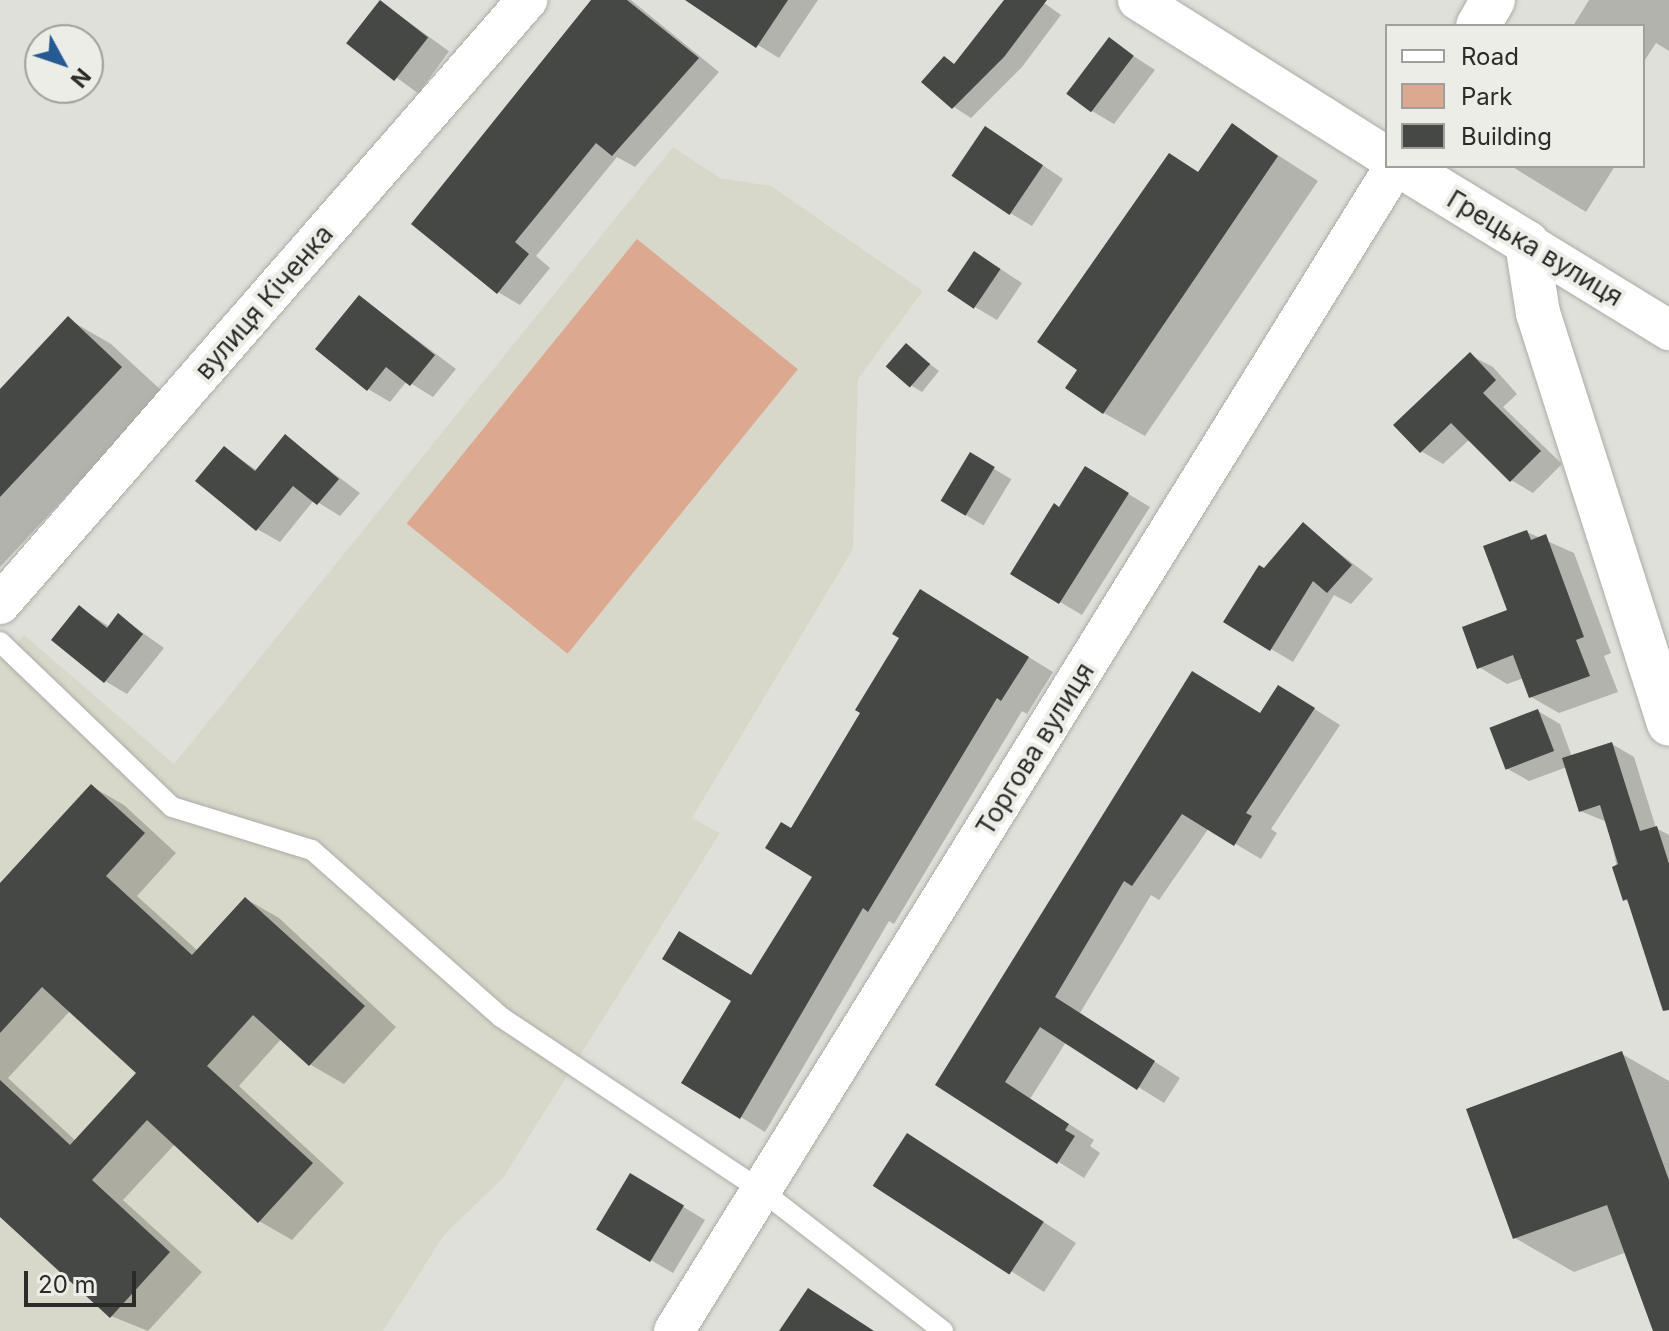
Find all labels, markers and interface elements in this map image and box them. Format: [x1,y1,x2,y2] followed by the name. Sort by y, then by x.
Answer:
[24,24,104,104] north arrow
[1385,24,1645,168] legend
[1461,42,1519,71] text: Road
[66,63,96,93] text: N
[1461,82,1512,111] text: Park
[1461,122,1552,151] text: Building
[1442,183,1628,313] street label: Грецька вулиця
[189,219,339,385] street label: вулиця Кіченка
[969,657,1101,841] street label: Торгова вулиця
[28,1255,140,1305] scale bar
[38,1270,96,1299] text: 20 m

